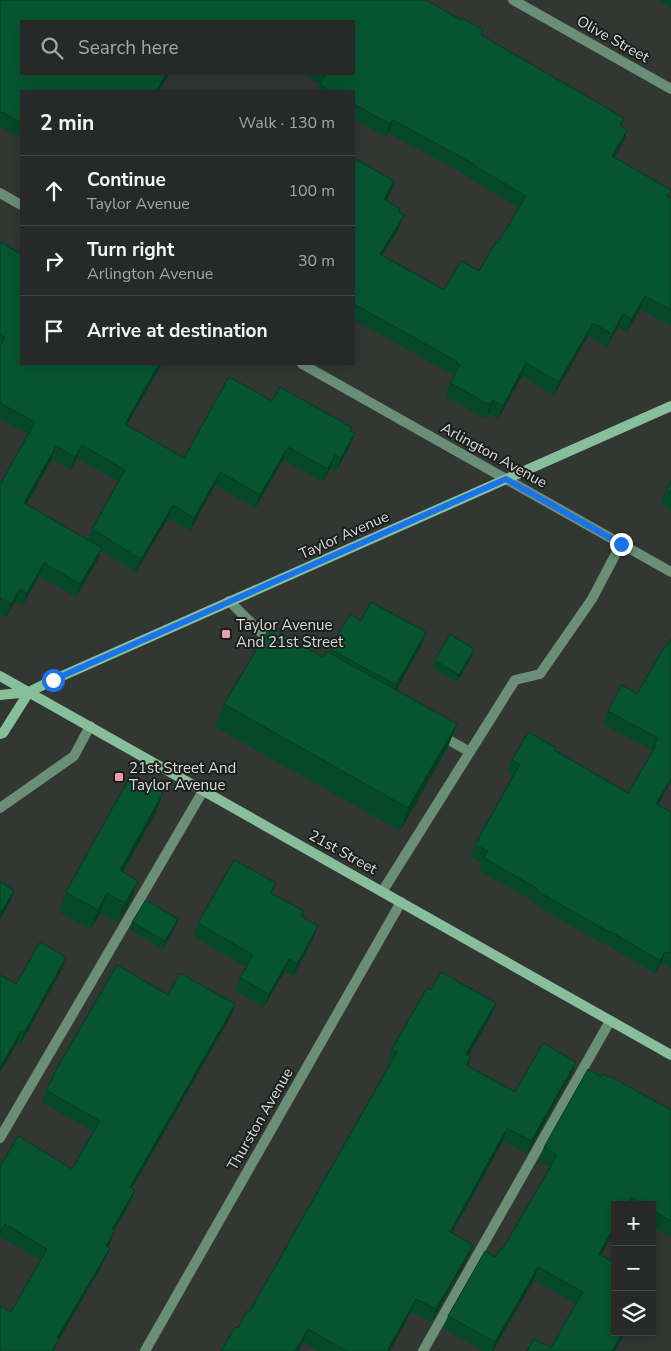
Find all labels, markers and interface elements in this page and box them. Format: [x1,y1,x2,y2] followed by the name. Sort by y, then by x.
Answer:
[573,11,653,67] street label: Olive Street
[20,20,355,75] search box
[38,34,66,62] icon: search
[78,35,179,61] text: Search here
[40,109,94,137] text: 2 min
[239,112,335,134] text: Walk · 130 m
[87,167,166,193] text: Continue
[40,177,68,205] icon: ahead
[288,180,335,202] text: 100 m
[87,193,190,215] text: Taylor Avenue
[87,237,174,263] text: Turn right
[40,247,68,275] icon: right
[298,250,335,272] text: 30 m
[87,263,213,285] text: Arlington Avenue
[40,317,68,345] icon: arrive
[87,318,268,344] text: Arrive at destination
[437,418,551,492] street label: Arlington Avenue
[296,506,392,564] street label: Taylor Avenue
[610,533,633,556] route end
[236,615,344,652] place label: Taylor Avenue And 21st Street
[220,628,232,640] marker: Taylor Avenue And 21st Street
[42,669,65,692] route start
[129,758,236,795] place label: 21st Street And Taylor Avenue
[113,771,125,783] marker: 21st Street And Taylor Avenue
[305,825,381,879] street label: 21st Street
[223,1064,298,1174] street label: Thurston Avenue
[611,1201,656,1336] map controls
[611,1201,656,1246] button: +
[611,1246,656,1291] button: −
[611,1291,656,1336] button: layers

